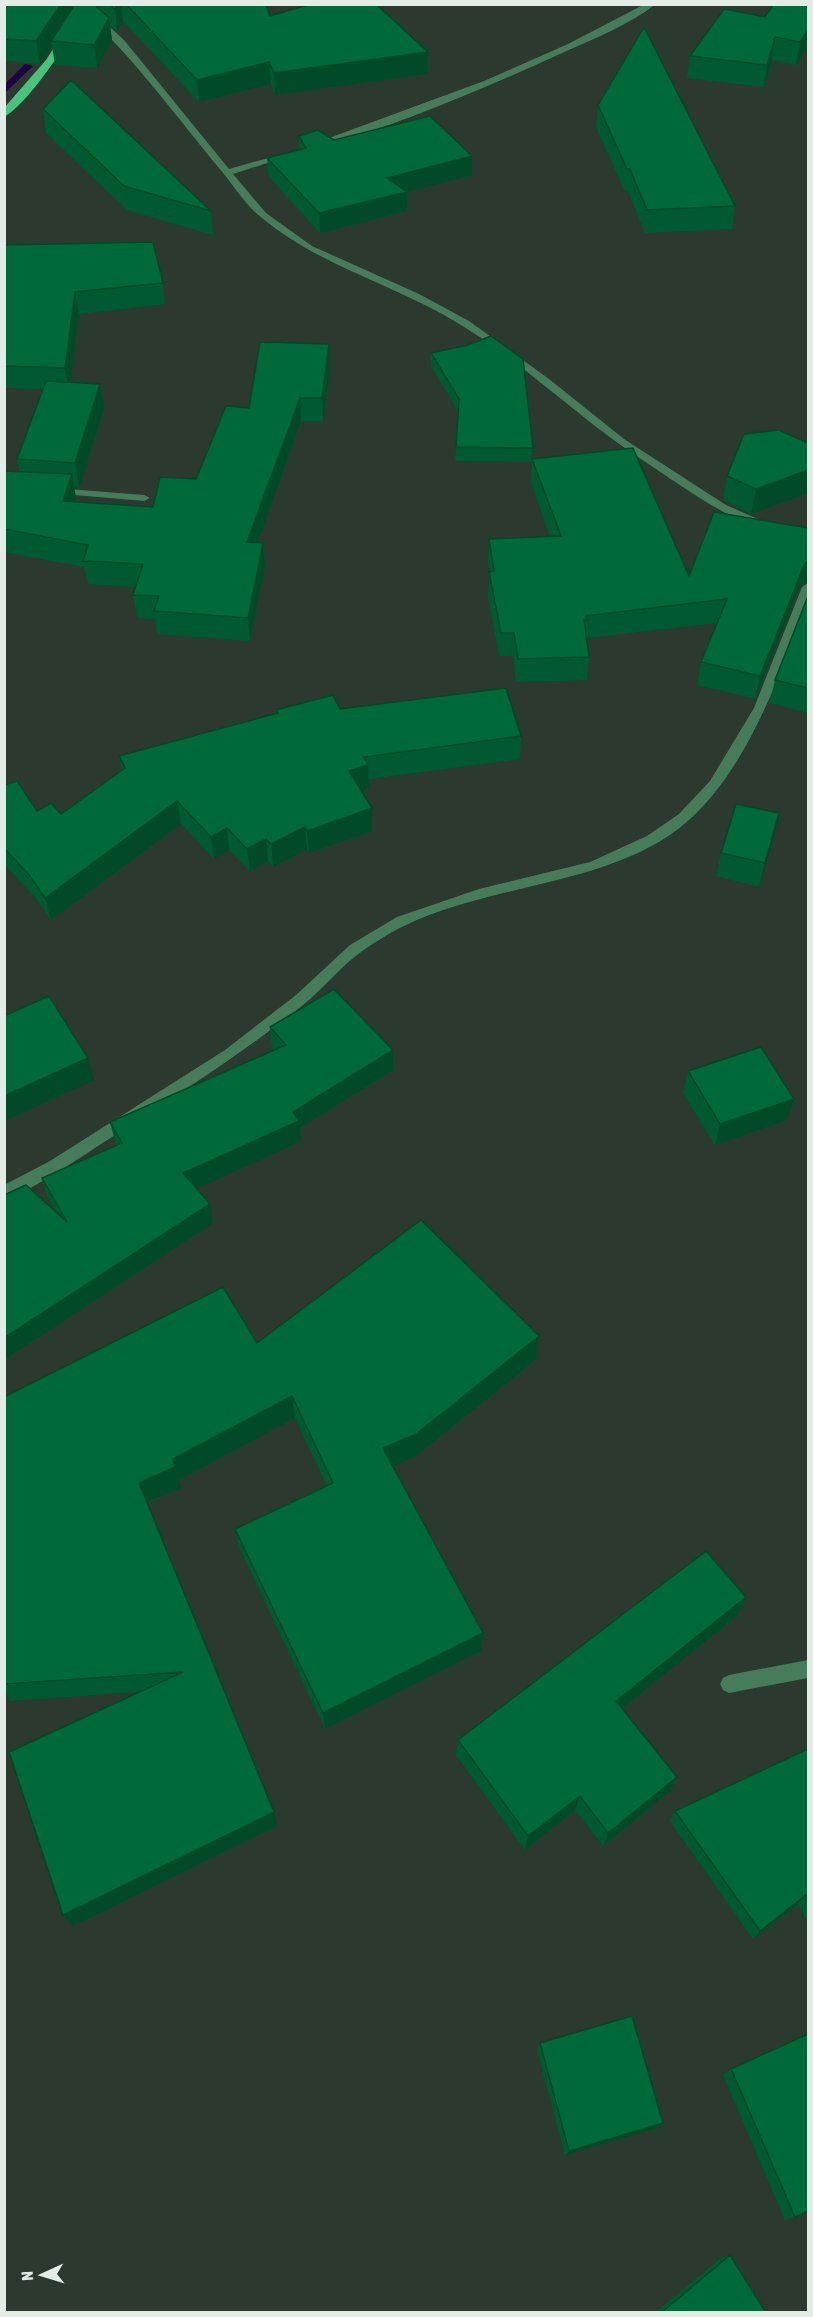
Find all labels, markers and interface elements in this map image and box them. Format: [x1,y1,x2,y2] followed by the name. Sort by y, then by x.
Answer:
[12,2245,72,2305] north arrow
[18,2271,36,2281] text: N

